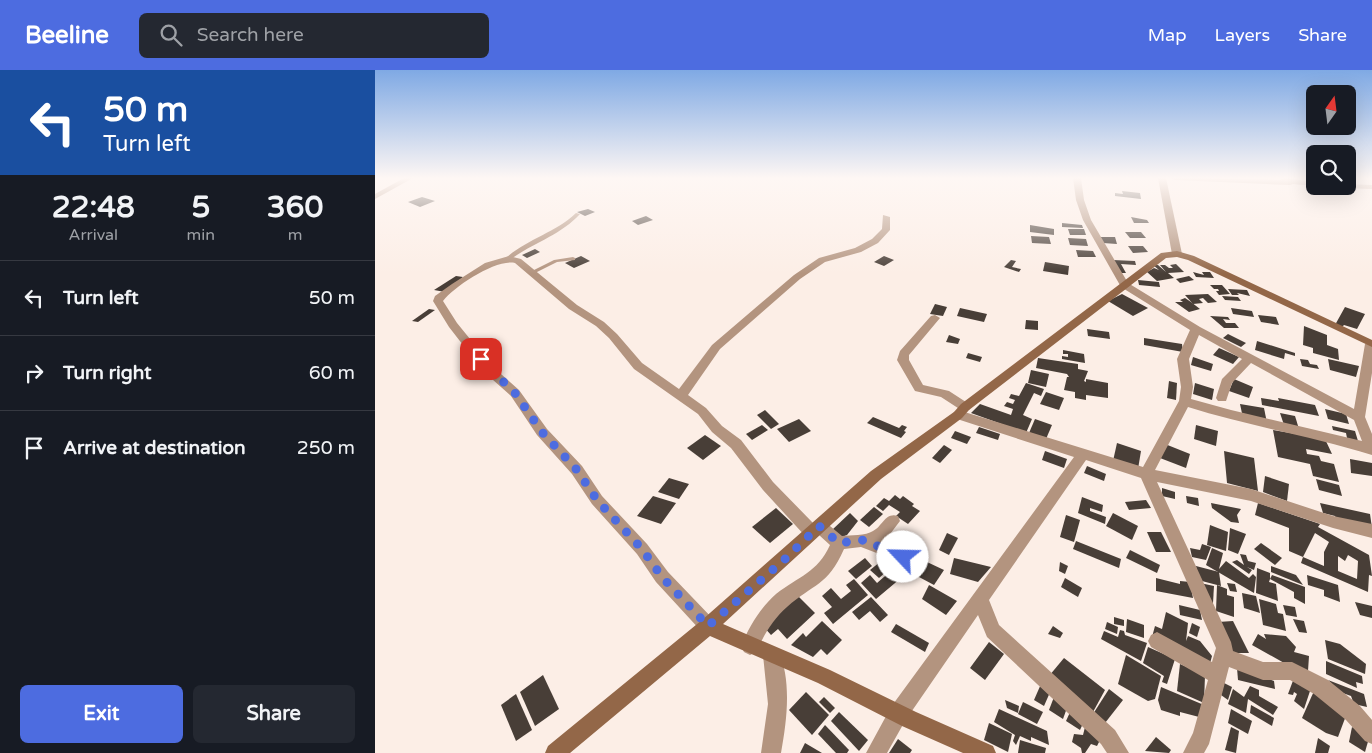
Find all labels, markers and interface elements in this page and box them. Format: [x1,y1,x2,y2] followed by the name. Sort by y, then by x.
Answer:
[139,13,489,58] search box
[25,21,109,50] text: Beeline
[157,21,185,49] icon: search
[197,24,304,46] text: Search here
[1148,24,1187,46] text: Map
[1215,24,1270,46] text: Layers
[1298,24,1347,46] text: Share
[1306,85,1356,135] north arrow
[1306,85,1356,195] map controls
[103,89,188,131] text: 50 m
[20,90,85,155] icon: left
[103,131,191,157] text: Turn left
[1306,145,1356,195] button: search
[52,189,135,226] text: 22:48
[191,189,210,226] text: 5
[267,189,323,226] text: 360
[69,225,118,245] text: Arrival
[187,225,215,245] text: min
[288,225,302,245] text: m
[20,284,48,312] icon: left
[63,287,139,309] text: Turn left
[309,287,355,309] text: 50 m
[460,338,502,380] pin
[467,345,495,373] icon: arrive
[20,359,48,387] icon: right
[63,362,151,384] text: Turn right
[309,362,355,384] text: 60 m
[20,434,48,462] icon: arrive
[63,437,246,459] text: Arrive at destination
[297,437,355,459] text: 250 m
[876,530,928,582] position arrow
[20,685,183,743] button: Exit
[193,685,355,743] button: Share

